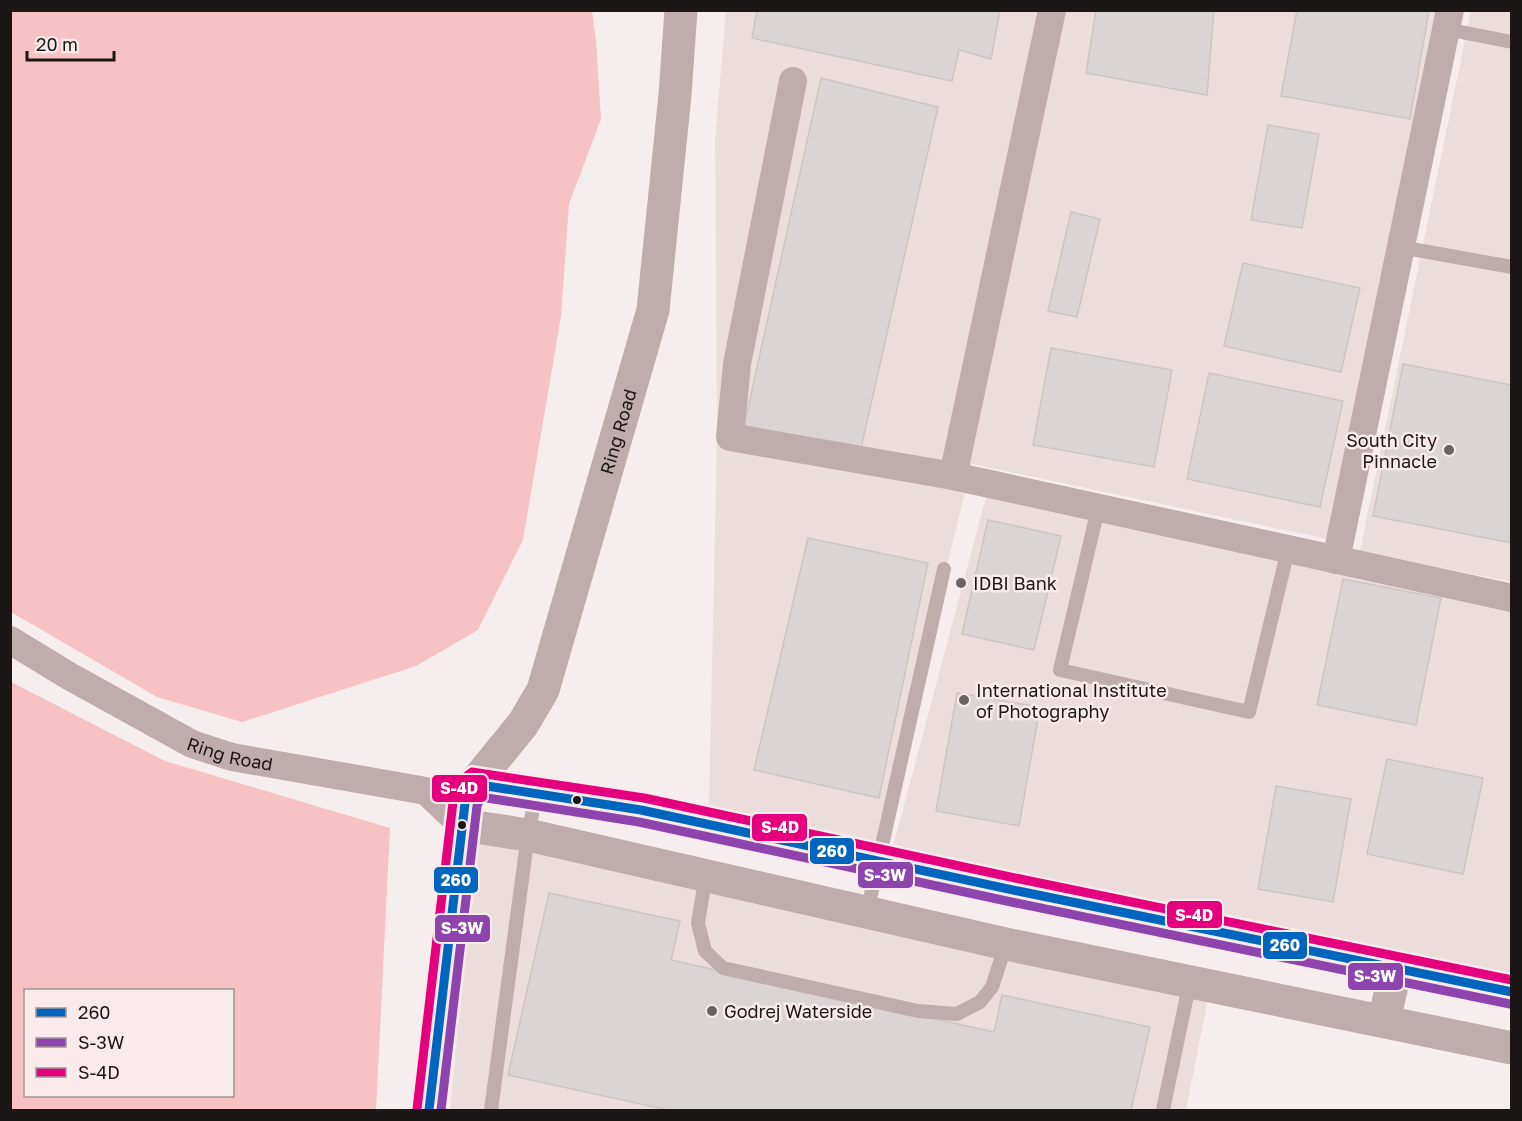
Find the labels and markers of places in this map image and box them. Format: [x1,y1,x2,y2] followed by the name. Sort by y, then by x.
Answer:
[1346,429,1437,472] place label: South City Pinnacle
[1442,443,1456,457] marker: South City Pinnacle
[973,572,1057,594] place label: IDBI Bank
[954,576,968,590] marker: IDBI Bank
[976,679,1167,722] place label: International Institute of Photography
[957,693,971,707] marker: International Institute of Photography
[571,794,583,806] unlabelled marker
[456,819,468,831] unlabelled marker
[724,1000,872,1022] place label: Godrej Waterside
[705,1004,719,1018] marker: Godrej Waterside

